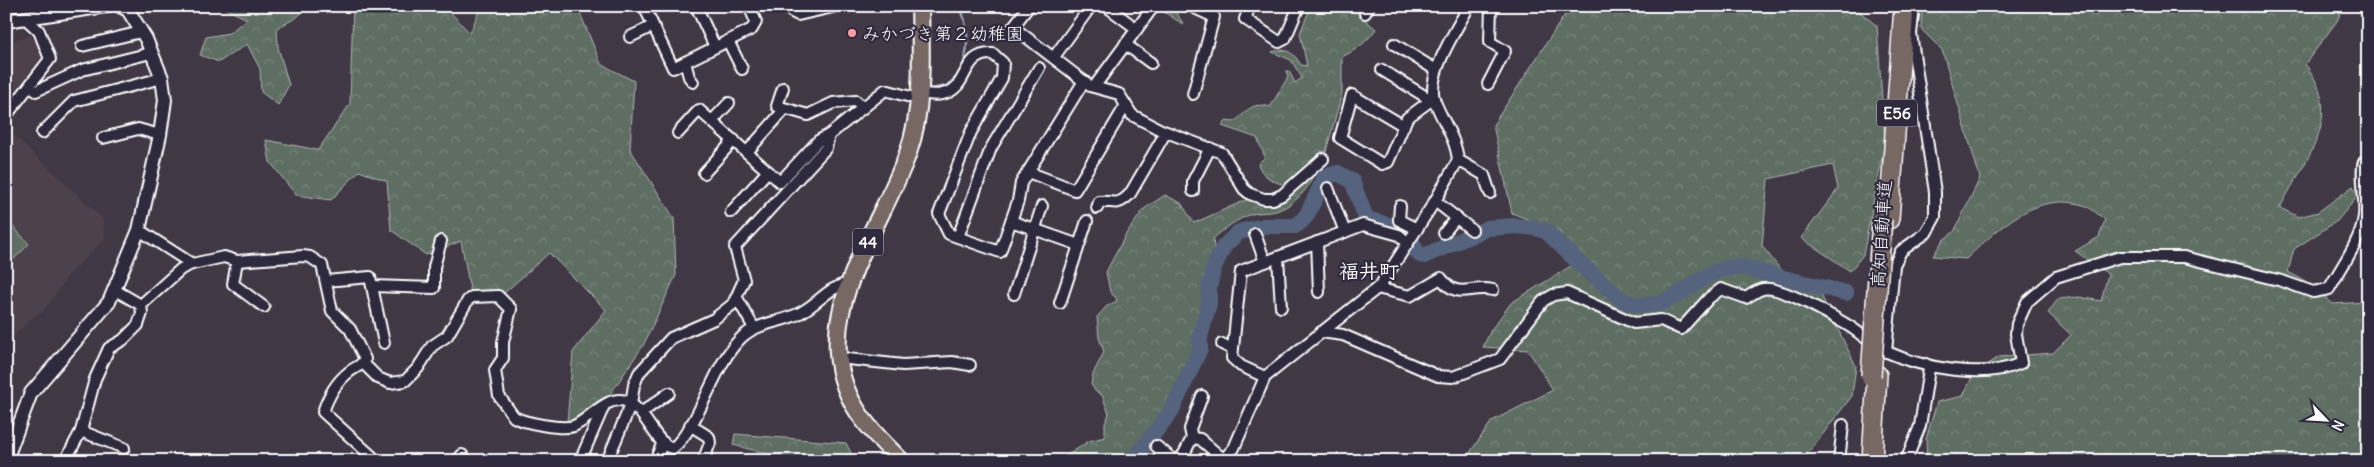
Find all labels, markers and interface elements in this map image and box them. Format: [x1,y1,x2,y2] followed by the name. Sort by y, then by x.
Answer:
[862,22,1024,45] place label: みかづき第２幼稚園
[846,27,858,39] marker: みかづき第２幼稚園
[1877,100,1917,126] road number: E56
[1866,179,1896,289] street label: 高知自動車道
[853,228,883,256] road number: 44
[1339,258,1399,283] district label: 福井町
[2302,394,2352,444] north arrow
[2328,417,2348,434] text: N

